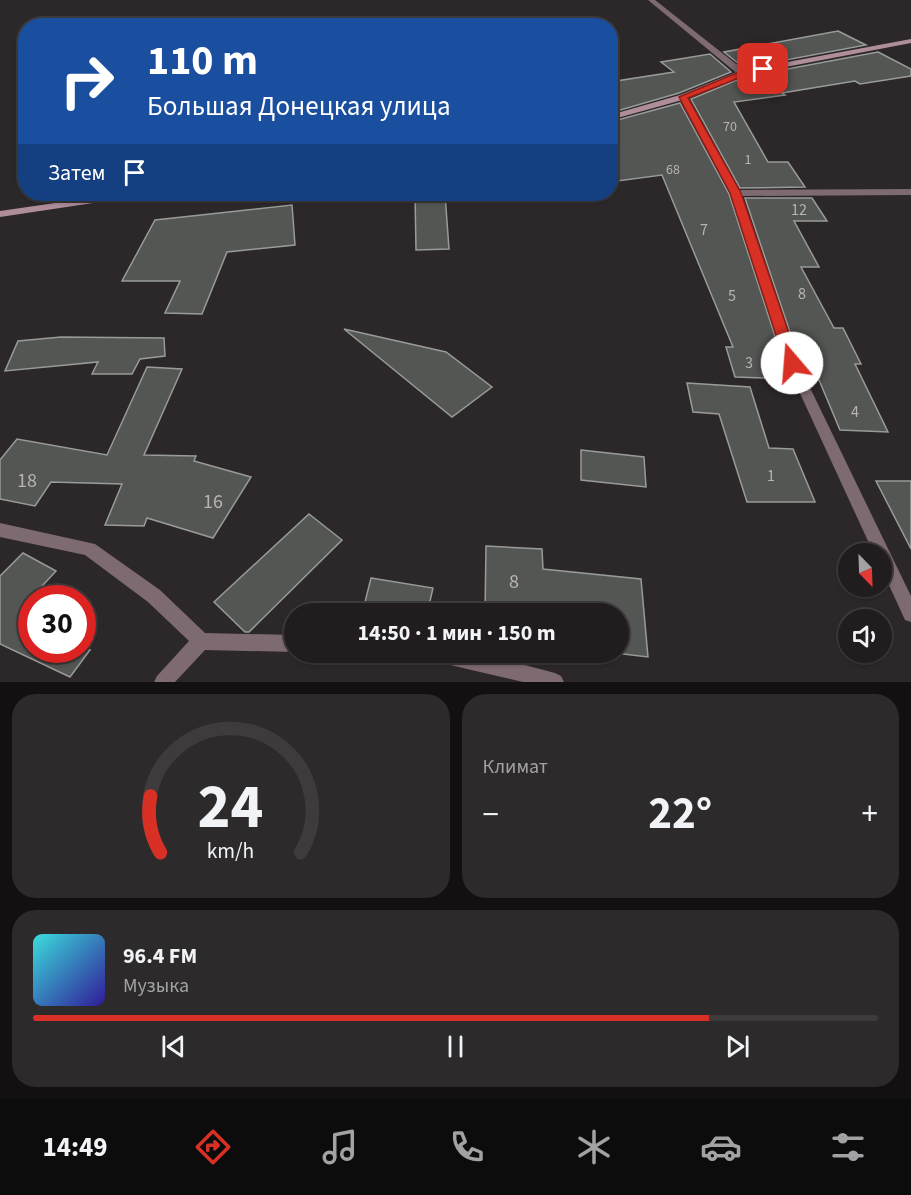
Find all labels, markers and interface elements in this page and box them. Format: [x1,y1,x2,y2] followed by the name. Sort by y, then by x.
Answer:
[147,31,258,91] text: 110 m
[48,42,126,120] icon: right
[737,43,788,94] pin
[746,52,779,85] icon: arrive
[147,87,451,126] text: Большая Донецкая улица
[723,117,737,137] house number: 70
[745,150,752,170] house number: 1
[118,156,151,189] icon: arrive
[48,157,106,189] text: Затем
[666,160,680,180] house number: 68
[791,199,807,221] house number: 12
[700,219,708,241] house number: 7
[798,283,806,305] house number: 8
[728,285,736,307] house number: 5
[760,331,824,395] position arrow
[745,352,753,374] house number: 3
[851,401,859,423] house number: 4
[767,465,775,487] house number: 1
[17,467,37,495] house number: 18
[203,488,223,516] house number: 16
[838,543,892,597] north arrow
[838,543,892,663] map controls
[509,568,519,596] house number: 8
[18,585,96,663] speed limit sign: 30
[838,609,892,663] button: sound
[357,617,556,649] text: 14:50 · 1 мин · 150 m
[483,753,548,781] text: Климат
[198,763,264,852] text: 24
[648,782,712,846] text: 22°
[483,791,499,838] text: −
[862,791,878,838] text: +
[207,836,255,867] text: km/h
[123,940,197,972] text: 96.4 FM
[123,972,189,1000] text: Музыка
[157,1030,190,1063] icon: previous
[439,1030,472,1063] icon: pause
[721,1030,754,1063] icon: next
[192,1126,234,1168] icon: directions
[319,1126,361,1168] icon: music
[446,1126,488,1168] icon: phone
[573,1126,615,1168] icon: climate
[700,1126,742,1168] icon: car
[827,1126,869,1168] icon: filters
[42,1128,108,1167] text: 14:49

